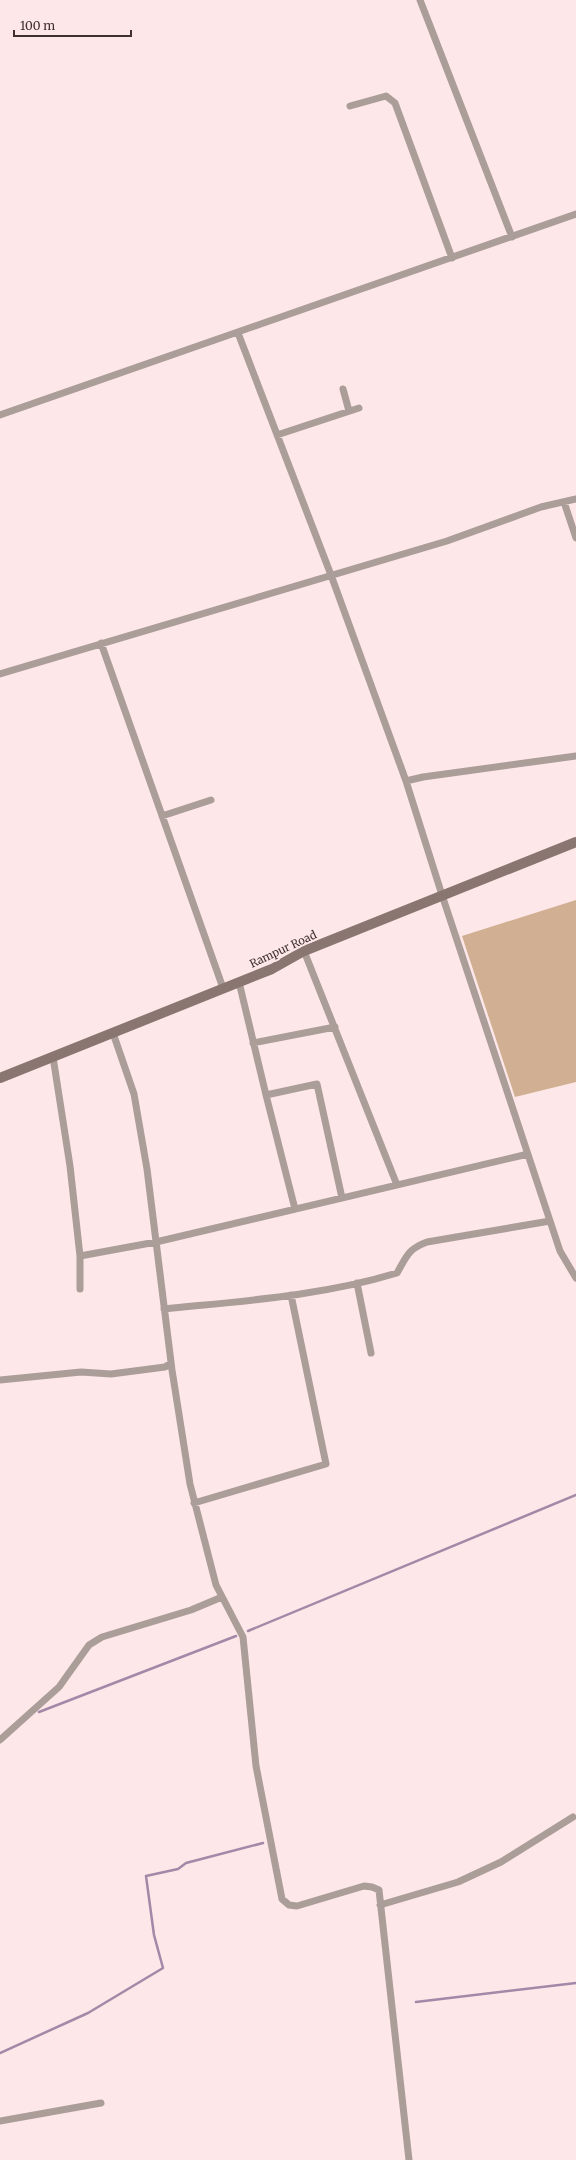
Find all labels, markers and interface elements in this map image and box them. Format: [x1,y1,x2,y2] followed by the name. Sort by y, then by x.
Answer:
[14,12,131,38] scale bar
[20,18,55,33] text: 100 m
[247,927,319,971] street label: Rampur Road

